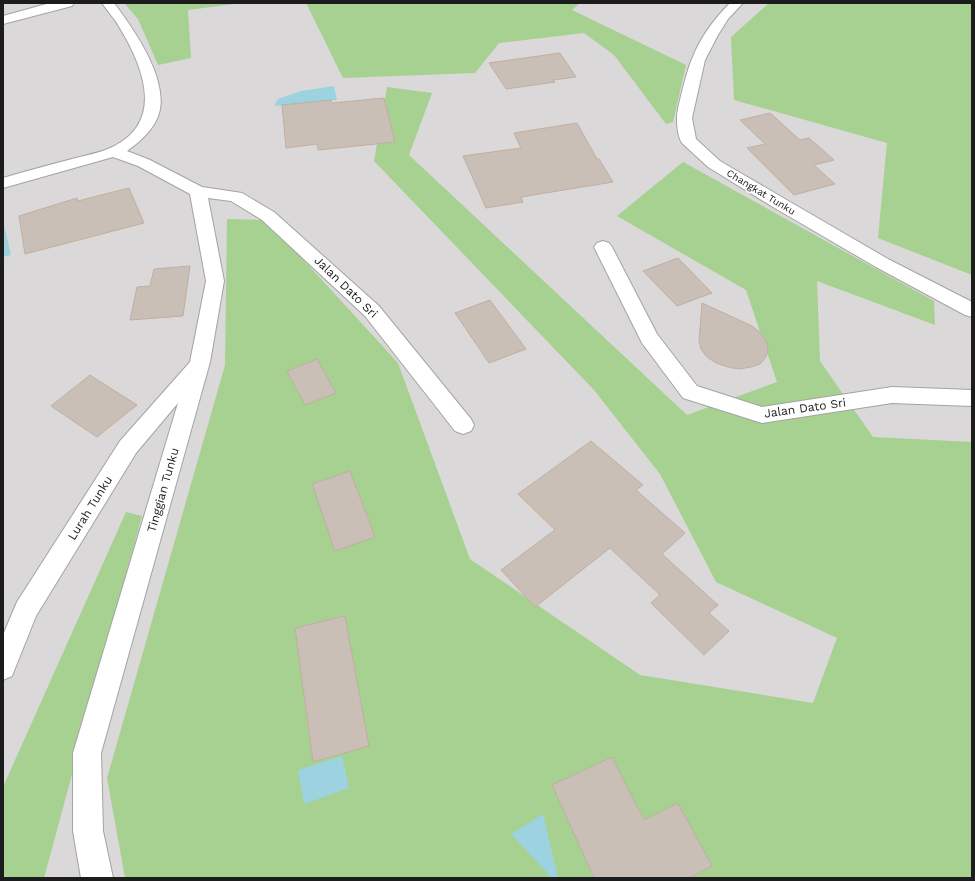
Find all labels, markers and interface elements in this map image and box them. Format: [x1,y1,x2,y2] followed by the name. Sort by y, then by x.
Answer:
[725,167,797,217] street label: Changkat Tunku
[311,253,381,321] street label: Jalan Dato Sri
[763,395,847,421] street label: Jalan Dato Sri
[144,446,182,534] street label: Tinggian Tunku
[65,473,115,543] street label: Lurah Tunku

